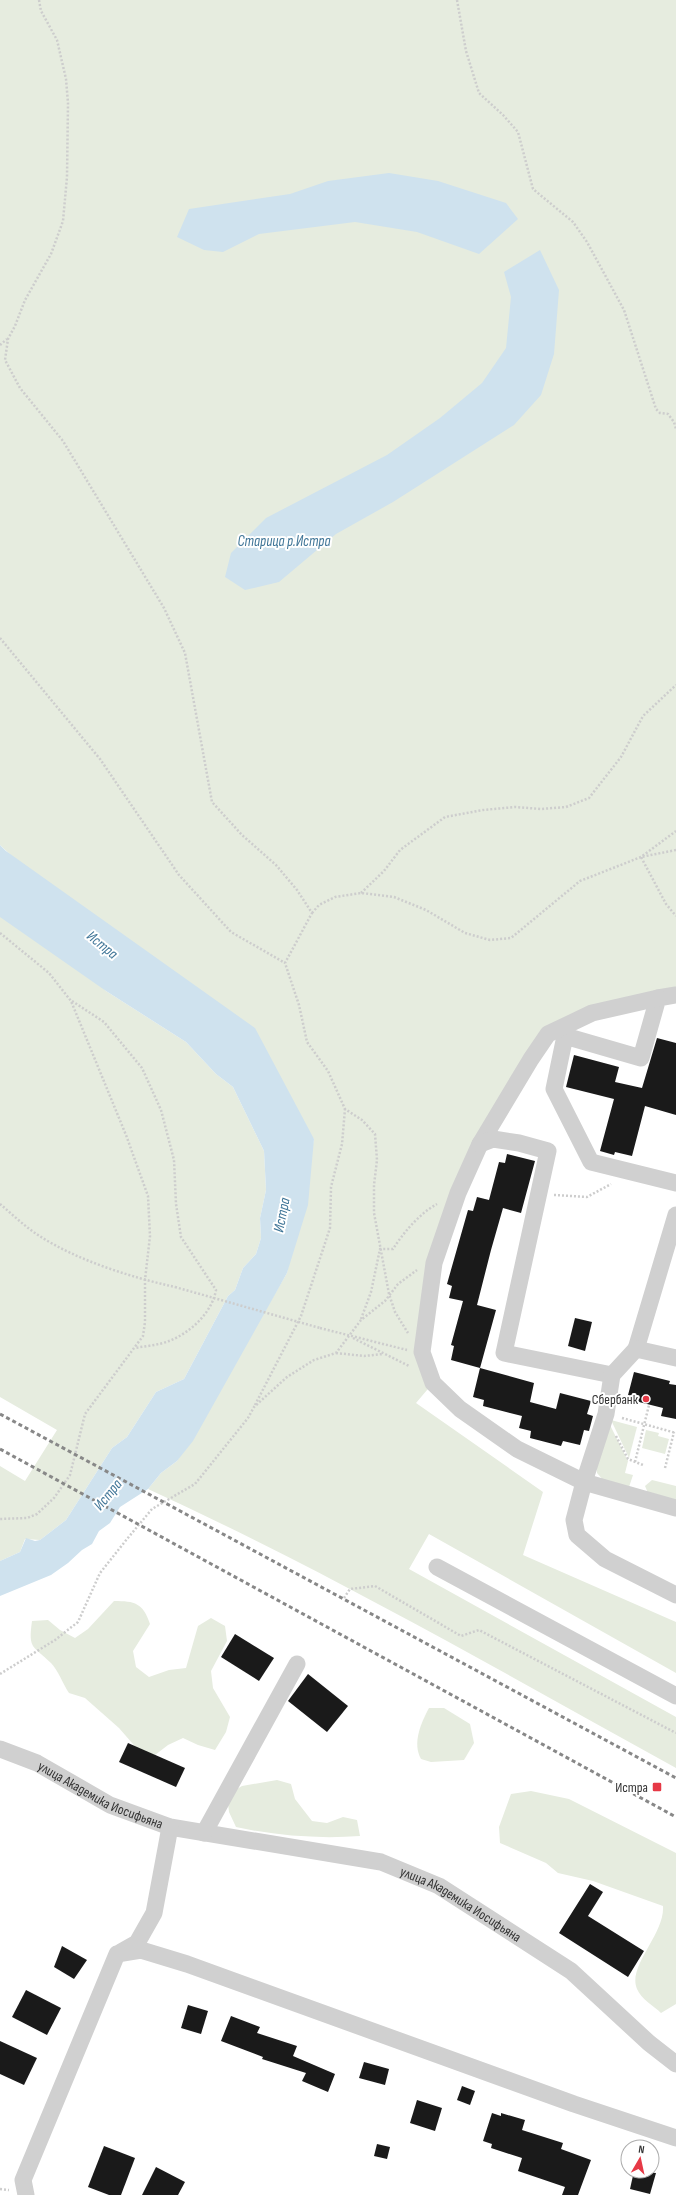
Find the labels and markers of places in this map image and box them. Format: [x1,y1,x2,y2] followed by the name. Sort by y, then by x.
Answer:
[592,1391,639,1408] place label: Сбербанк
[641,1394,651,1404] marker: Сбербанк
[615,1779,648,1796] place label: Истра
[651,1781,663,1793] marker: Истра

